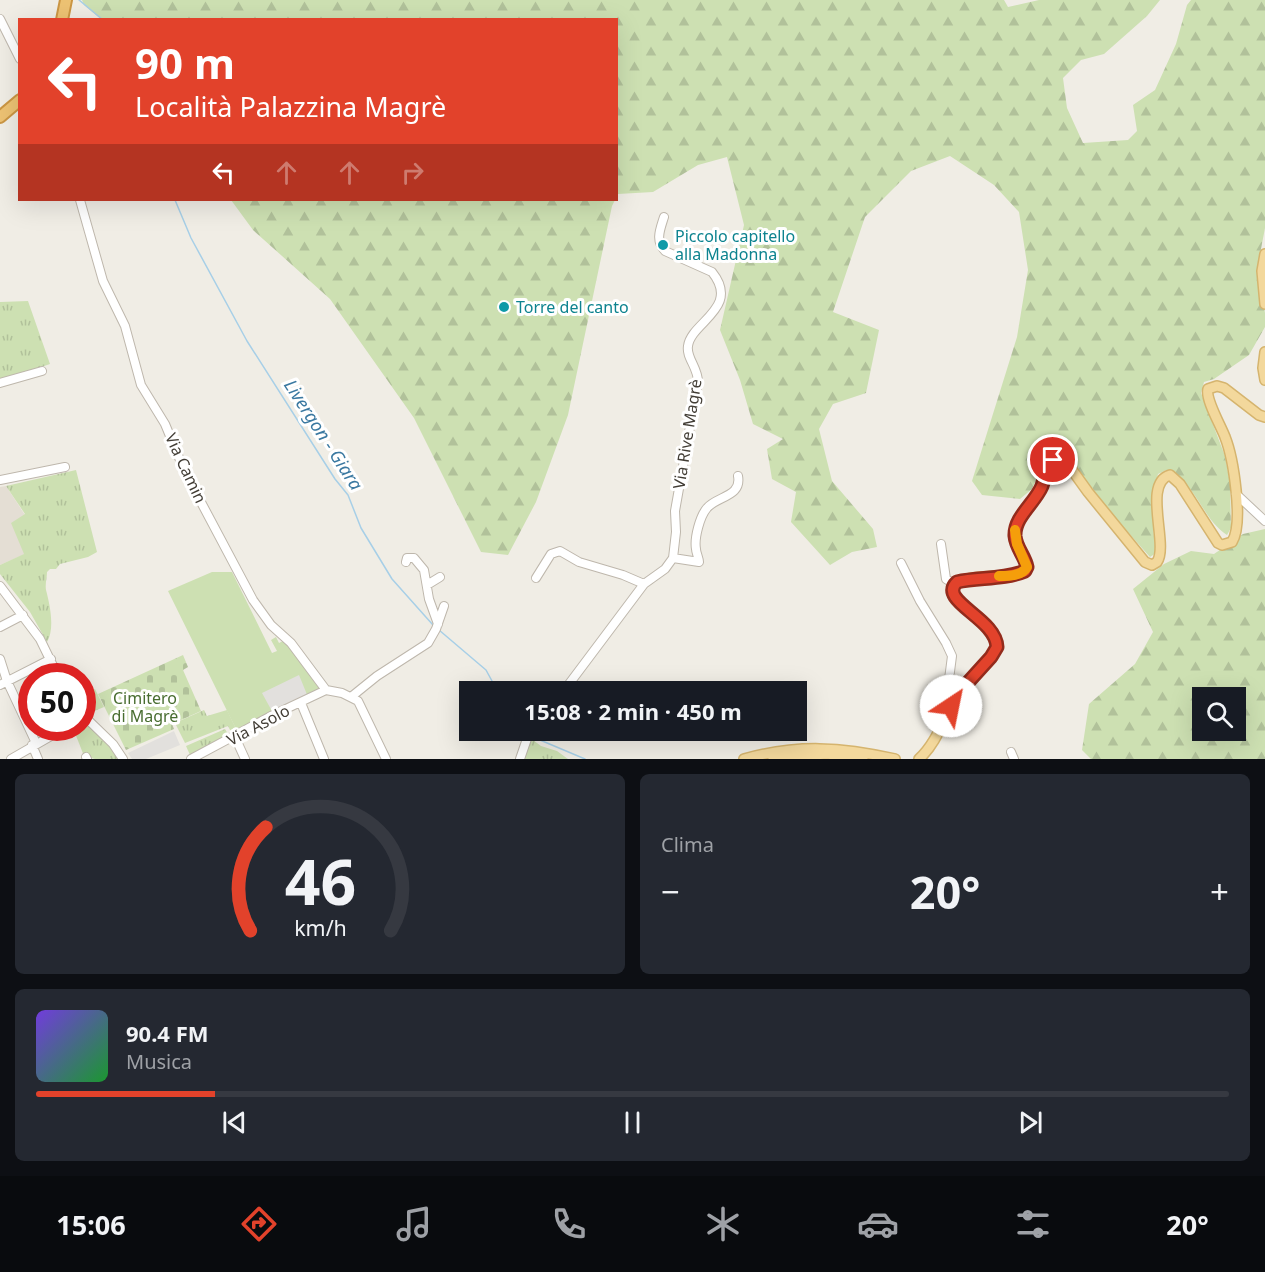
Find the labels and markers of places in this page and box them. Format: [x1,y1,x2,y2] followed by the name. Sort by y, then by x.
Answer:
[675,225,795,265] place label: Piccolo capitello alla Madonna
[656,238,670,252] marker: Piccolo capitello alla Madonna
[516,296,629,318] place label: Torre del canto
[497,300,511,314] marker: Torre del canto
[1027,434,1078,485] pin

